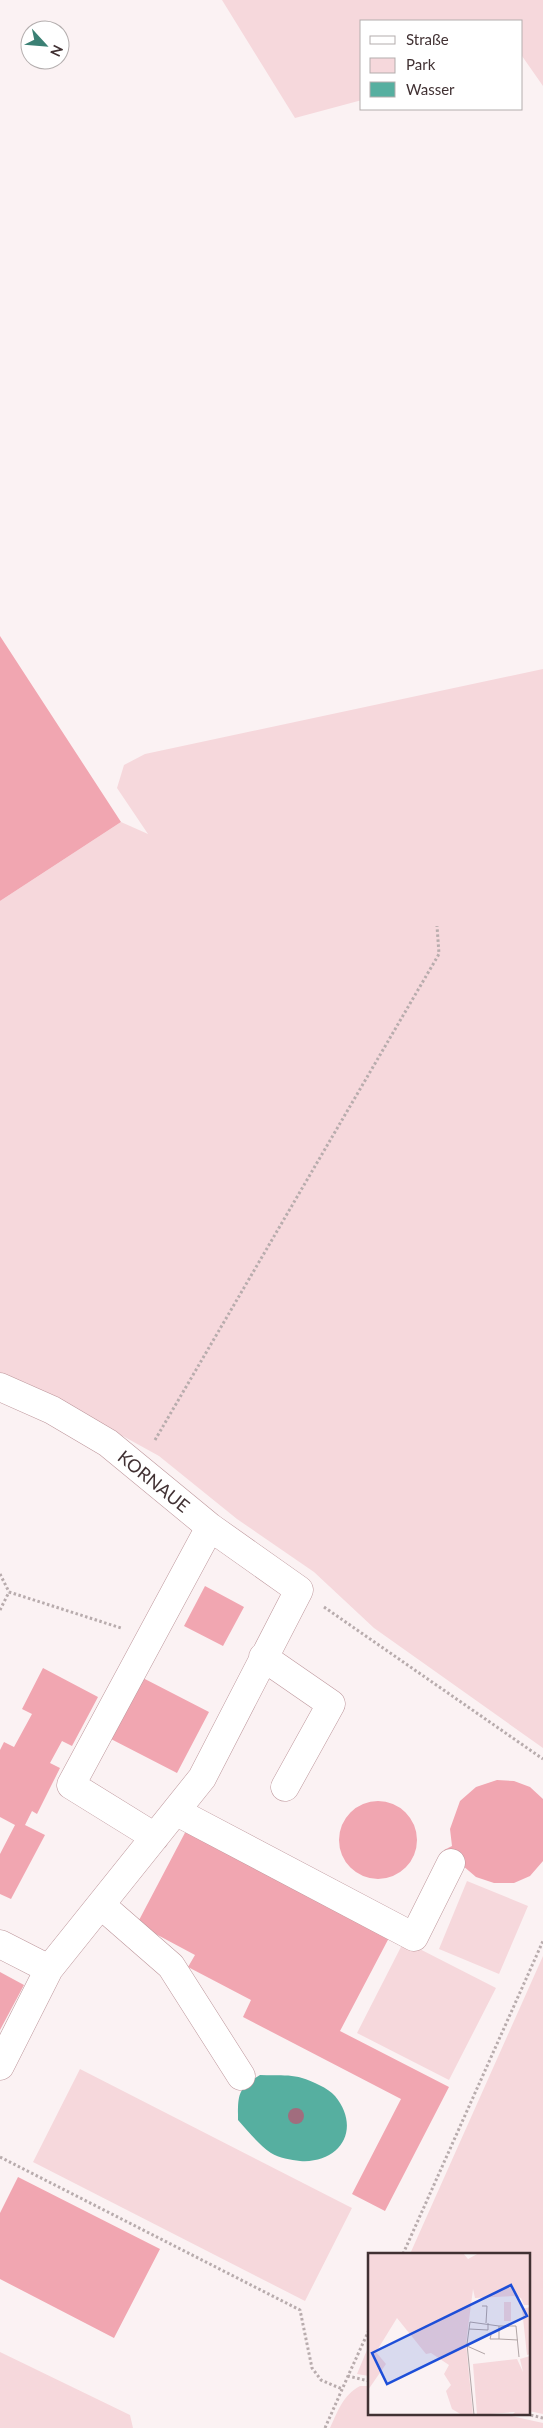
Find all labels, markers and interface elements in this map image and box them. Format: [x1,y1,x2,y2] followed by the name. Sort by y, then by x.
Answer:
[20,20,70,70] north arrow
[360,20,523,110] legend
[406,30,449,48] text: Straße
[47,42,67,59] text: N
[406,55,436,73] text: Park
[406,80,455,98] text: Wasser
[114,1445,194,1517] street label: KORNAUE
[368,2253,530,2416] inset map

